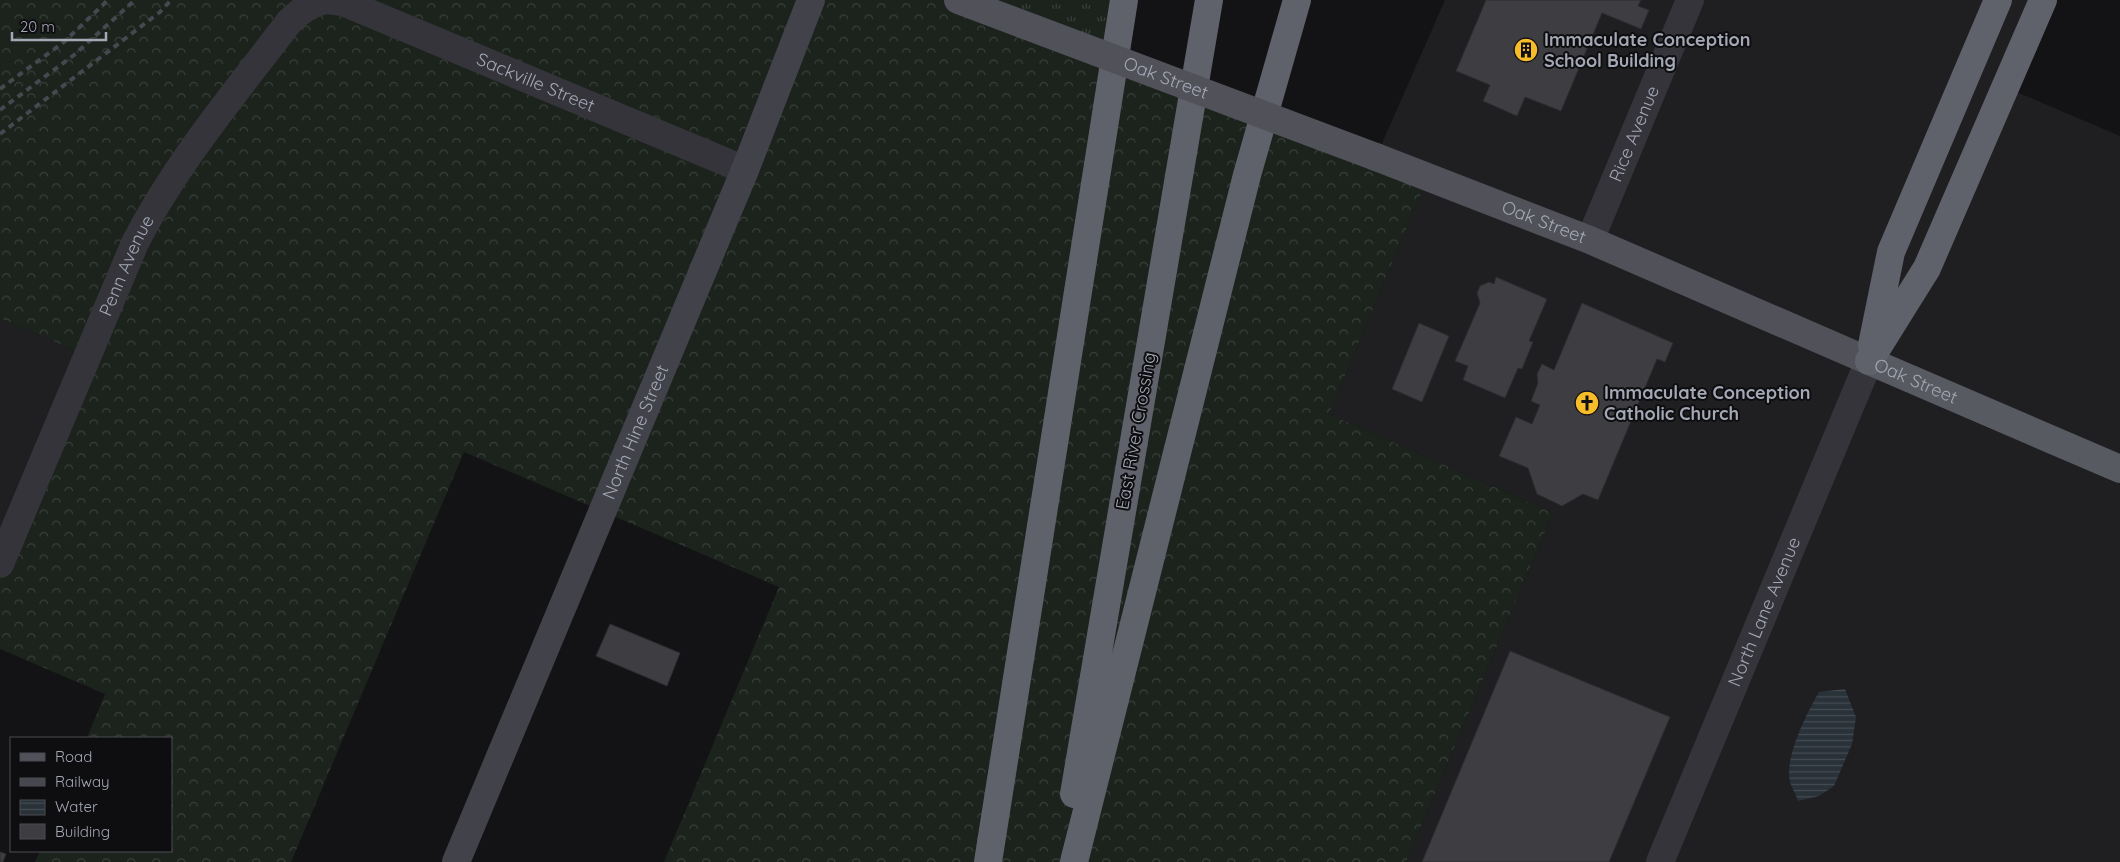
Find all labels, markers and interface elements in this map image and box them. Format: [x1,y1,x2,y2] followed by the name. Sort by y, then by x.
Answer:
[12,10,106,42] scale bar
[20,17,55,36] text: 20 m
[1544,28,1751,72] place label: Immaculate Conception School Building
[1513,37,1539,63] building icon: Immaculate Conception School Building
[473,47,598,117] street label: Sackville Street
[1121,51,1211,104] street label: Oak Street
[1604,82,1664,185] street label: Rice Avenue
[1499,195,1589,248] street label: Oak Street
[94,211,159,319] street label: Penn Avenue
[1110,350,1161,511] street label: East River Crossing
[1871,353,1961,409] street label: Oak Street
[597,361,673,503] street label: North Hine Street
[1604,381,1811,425] place label: Immaculate Conception Catholic Church
[1574,390,1600,416] church icon: Immaculate Conception Catholic Church
[1723,534,1805,690] street label: North Lane Avenue
[10,737,172,852] legend
[55,747,92,766] text: Road
[55,772,110,791] text: Railway
[55,797,98,816] text: Water
[55,822,110,841] text: Building

